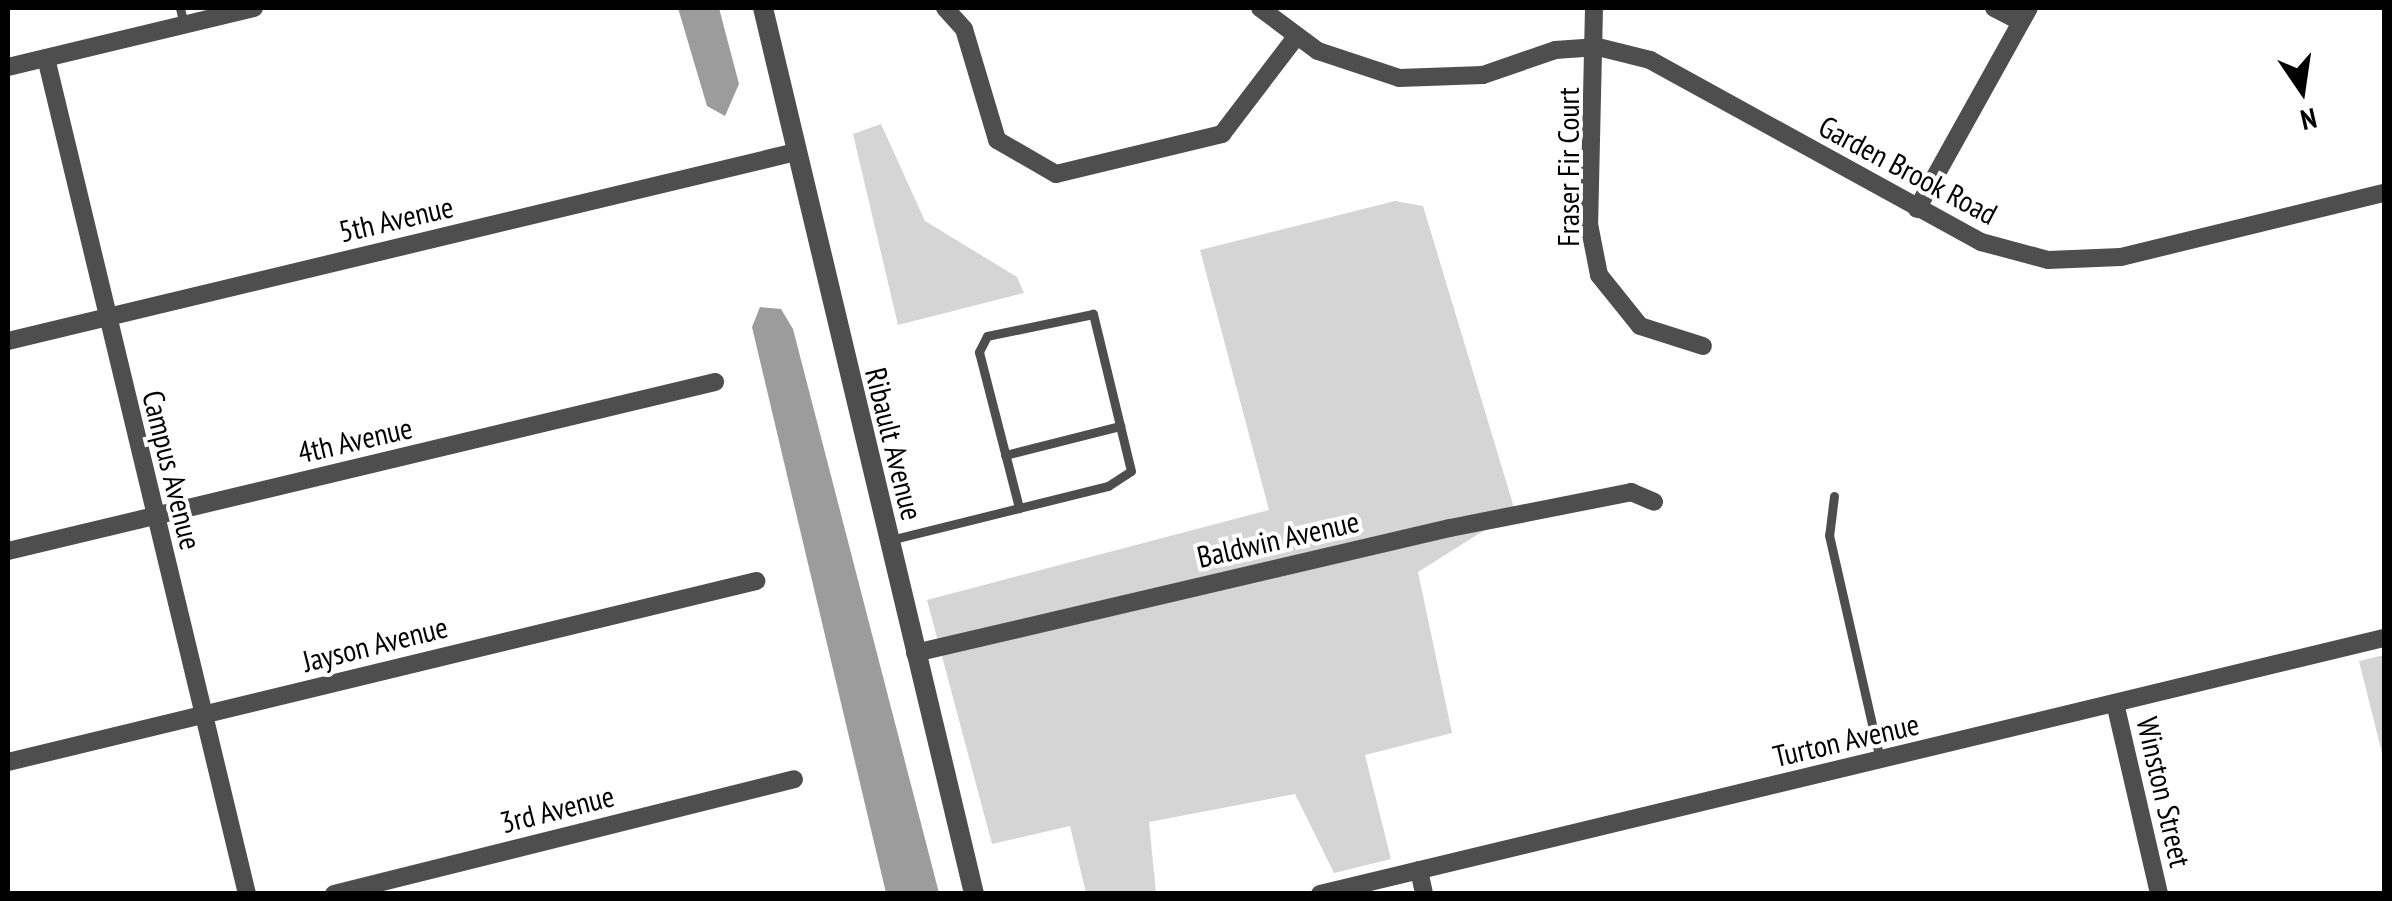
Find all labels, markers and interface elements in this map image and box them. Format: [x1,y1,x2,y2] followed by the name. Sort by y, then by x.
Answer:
[2252,40,2352,140] north arrow
[1550,87,1586,247] street label: Fraser Fir Court
[2297,100,2320,139] text: N
[1812,108,2004,232] street label: Garden Brook Road
[335,188,457,250] street label: 5th Avenue
[858,364,930,524] street label: Ribault Avenue
[135,386,209,554] street label: Campus Avenue
[294,409,416,471] street label: 4th Avenue
[1193,503,1363,575] street label: Baldwin Avenue
[298,609,452,679] street label: Jayson Avenue
[1769,706,1923,774] street label: Turton Avenue
[2129,714,2199,870] street label: Winston Street
[496,777,618,841] street label: 3rd Avenue

